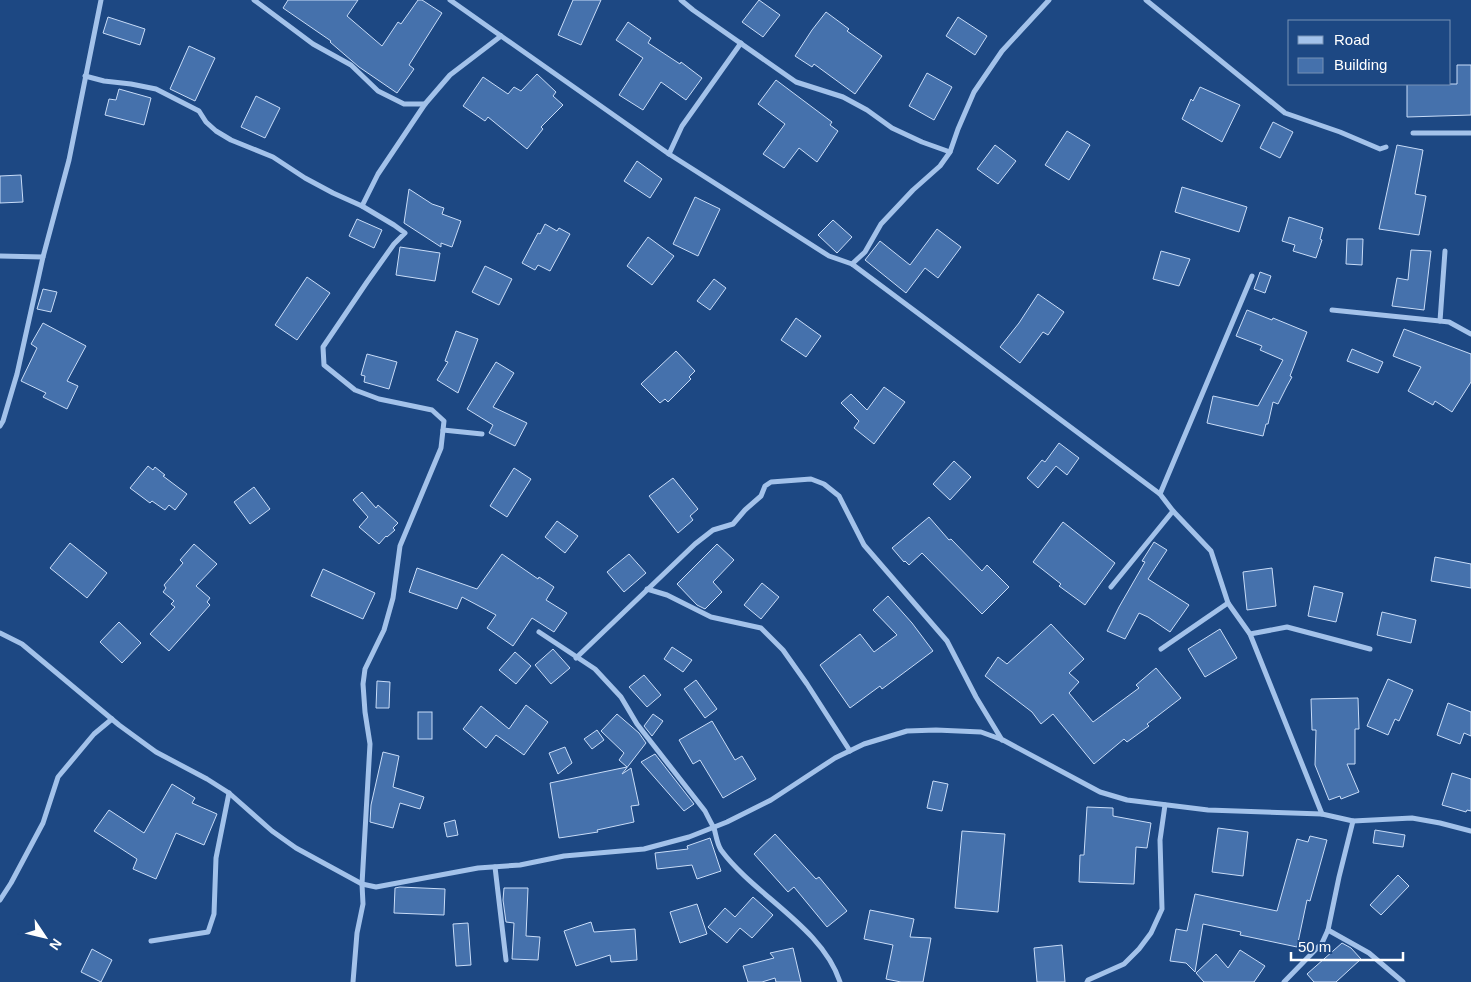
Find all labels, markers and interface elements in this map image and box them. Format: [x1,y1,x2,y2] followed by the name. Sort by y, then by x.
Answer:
[1288,20,1451,85] legend
[1334,31,1370,48] text: Road
[1334,56,1387,73] text: Building
[20,912,70,962] north arrow
[1291,930,1404,962] scale bar
[46,936,65,953] text: N
[1298,938,1331,955] text: 50 m

